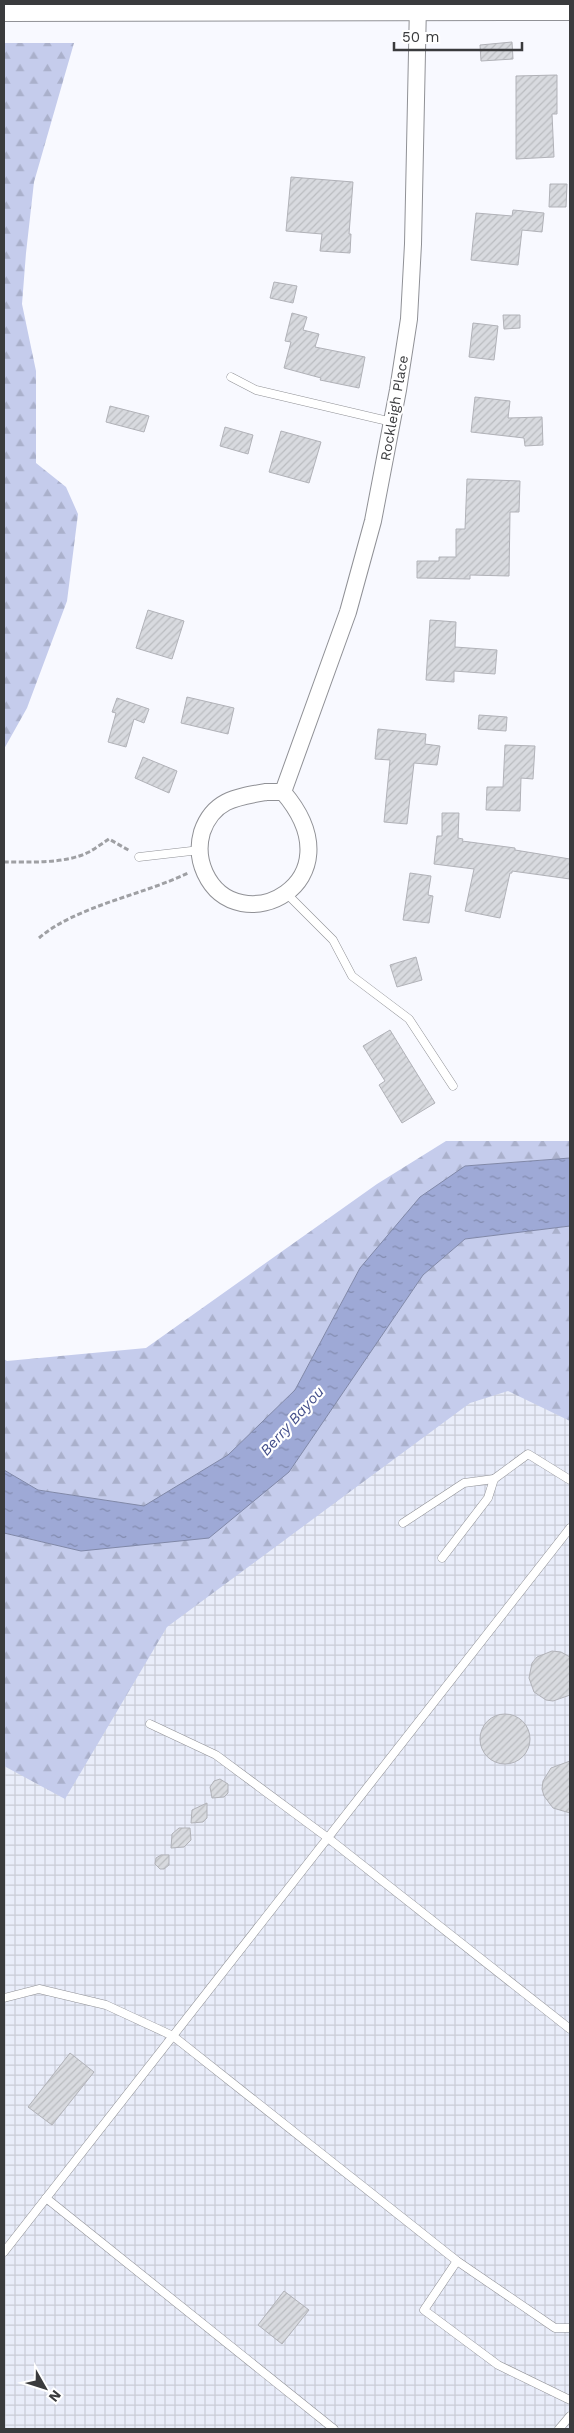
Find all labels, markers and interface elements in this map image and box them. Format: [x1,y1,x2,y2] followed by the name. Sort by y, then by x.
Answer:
[394,20,522,52] scale bar
[402,28,439,46] text: 50 m
[377,354,411,462] street label: Rockleigh Place
[256,1383,328,1459] water label: Berry Bayou
[20,2363,70,2413] north arrow
[46,2387,65,2405] text: N

